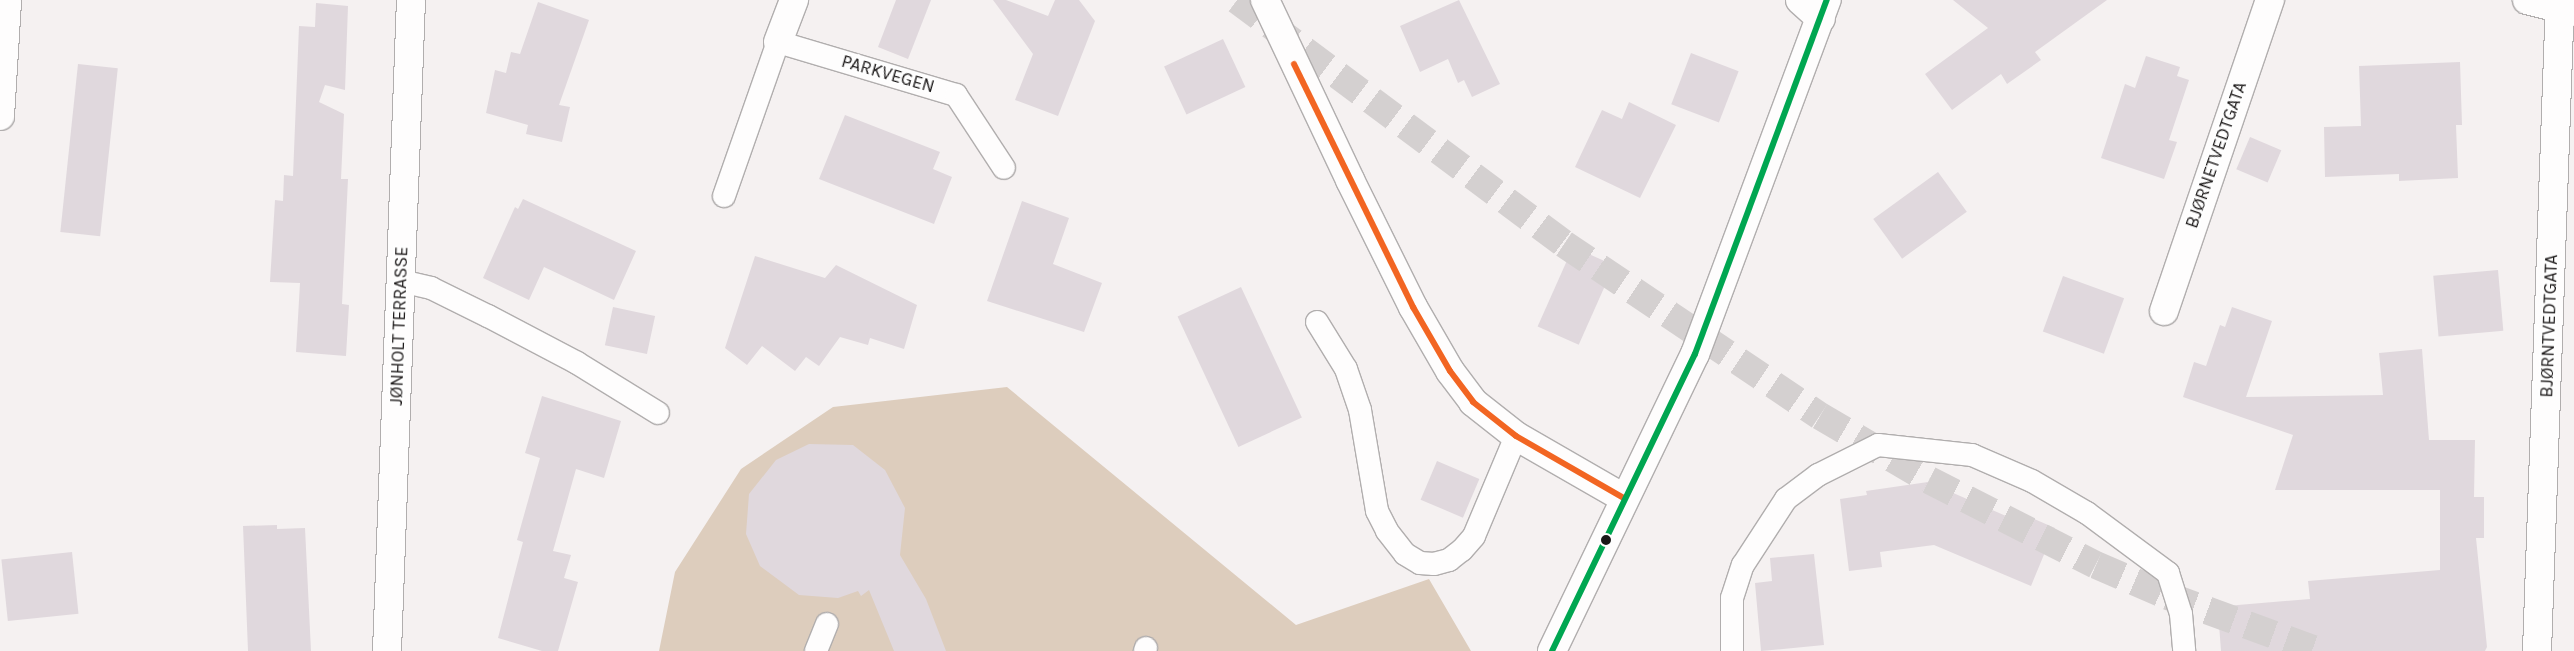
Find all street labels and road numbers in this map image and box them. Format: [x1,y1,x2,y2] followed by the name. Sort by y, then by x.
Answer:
[839,50,937,98] street label: PARKVEGEN
[2181,79,2251,231] street label: BJØRNETVEDTGATA
[385,246,413,406] street label: JØNHOLT TERRASSE
[2536,254,2562,398] street label: BJØRNTVEDTGATA

